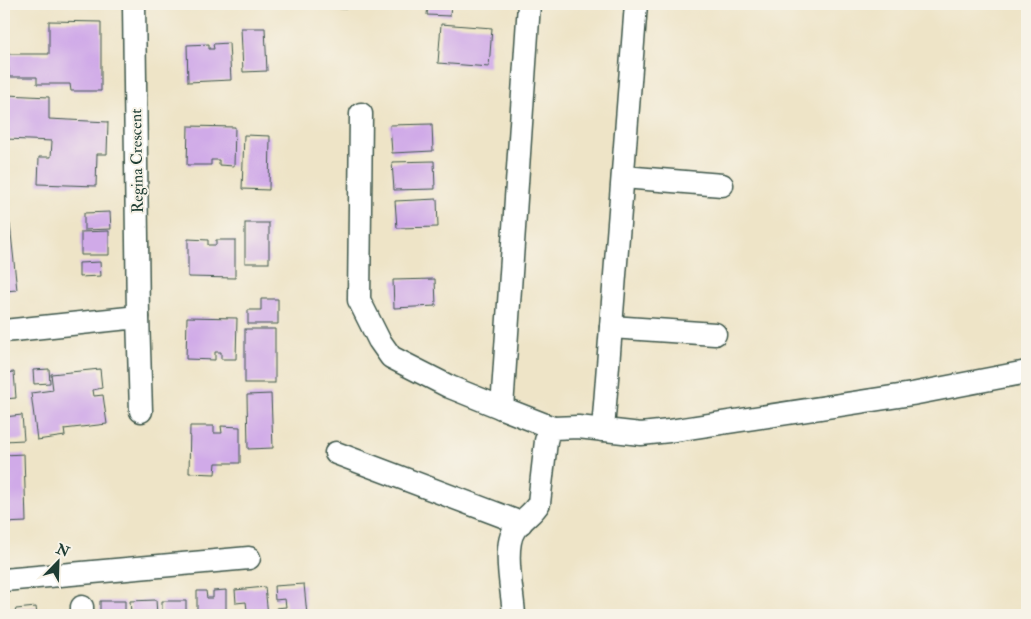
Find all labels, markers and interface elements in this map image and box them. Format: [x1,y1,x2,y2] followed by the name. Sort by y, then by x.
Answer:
[126,109,148,213] street label: Regina Crescent
[32,536,82,586] north arrow
[53,540,72,561] text: N

